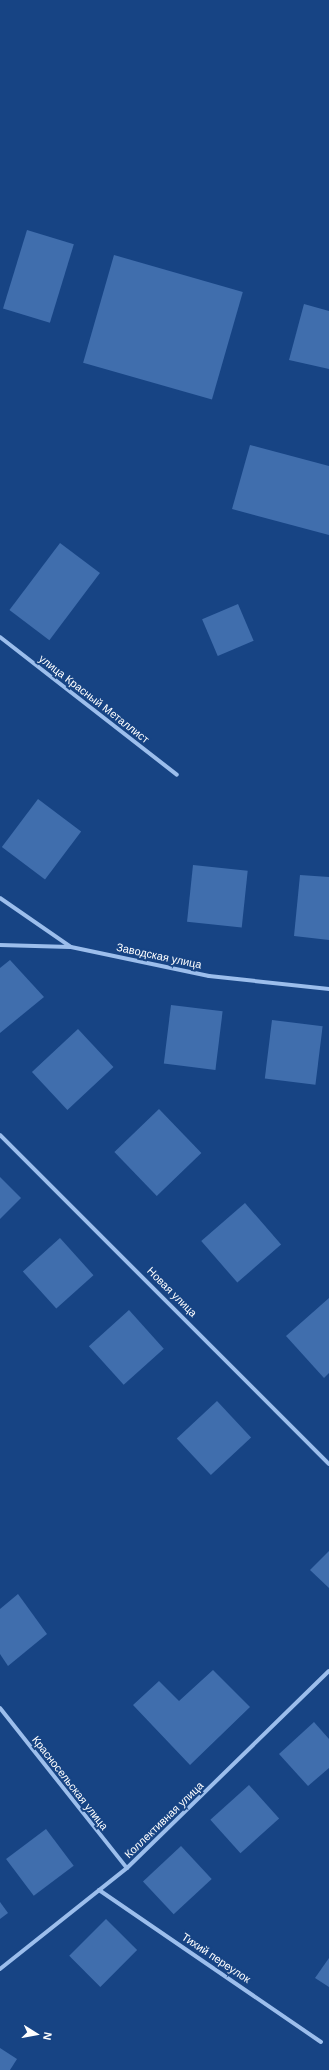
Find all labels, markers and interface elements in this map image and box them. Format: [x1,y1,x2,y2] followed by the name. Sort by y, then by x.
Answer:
[36,652,152,746] street label: улица Красный Металлист
[115,941,203,971] street label: Заводская улица
[144,1264,200,1320] street label: Новая улица
[29,1733,111,1833] street label: Красносельская улица
[122,1779,206,1861] street label: Коллективная улица
[179,1930,253,1986] street label: Тихий переулок
[16,2014,56,2054] north arrow
[41,2031,54,2041] text: N

